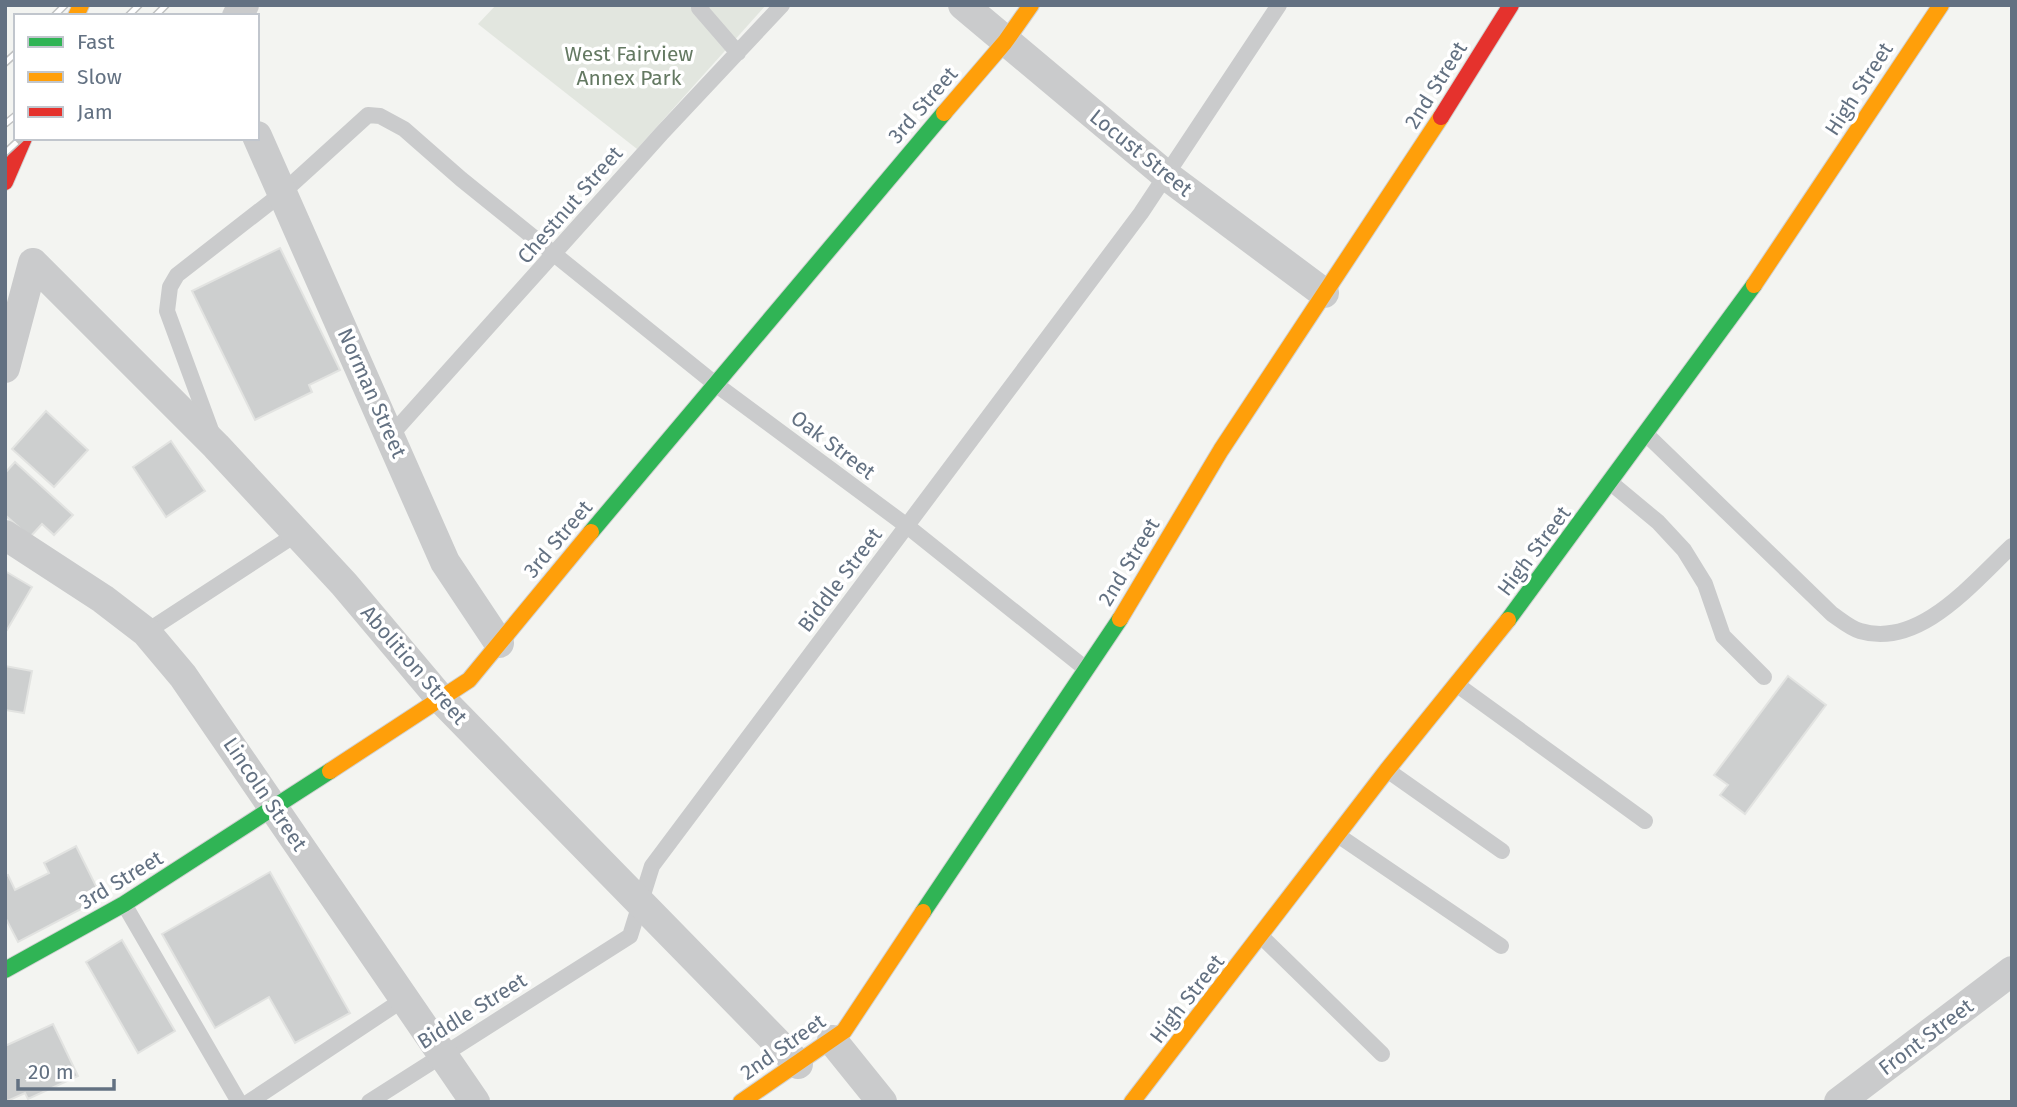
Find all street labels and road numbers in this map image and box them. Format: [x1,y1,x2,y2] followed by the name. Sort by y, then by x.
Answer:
[1399,36,1473,133] street label: 2nd Street
[1819,37,1899,141] street label: High Street
[883,61,964,149] street label: 3rd Street
[1085,104,1198,202] street label: Locust Street
[512,141,628,269] street label: Chestnut Street
[332,324,412,462] street label: Norman Street
[786,405,881,485] street label: Oak Street
[518,495,598,583] street label: 3rd Street
[1492,501,1577,601] street label: High Street
[1093,513,1166,611] street label: 2nd Street
[792,522,888,637] street label: Biddle Street
[355,600,473,730] street label: Abolition Street
[217,732,313,856] street label: Lincoln Street
[74,845,168,915] street label: 3rd Street
[1144,949,1230,1049] street label: High Street
[413,967,532,1055] street label: Biddle Street
[1874,993,1979,1081] street label: Front Street
[735,1008,831,1086] street label: 2nd Street

